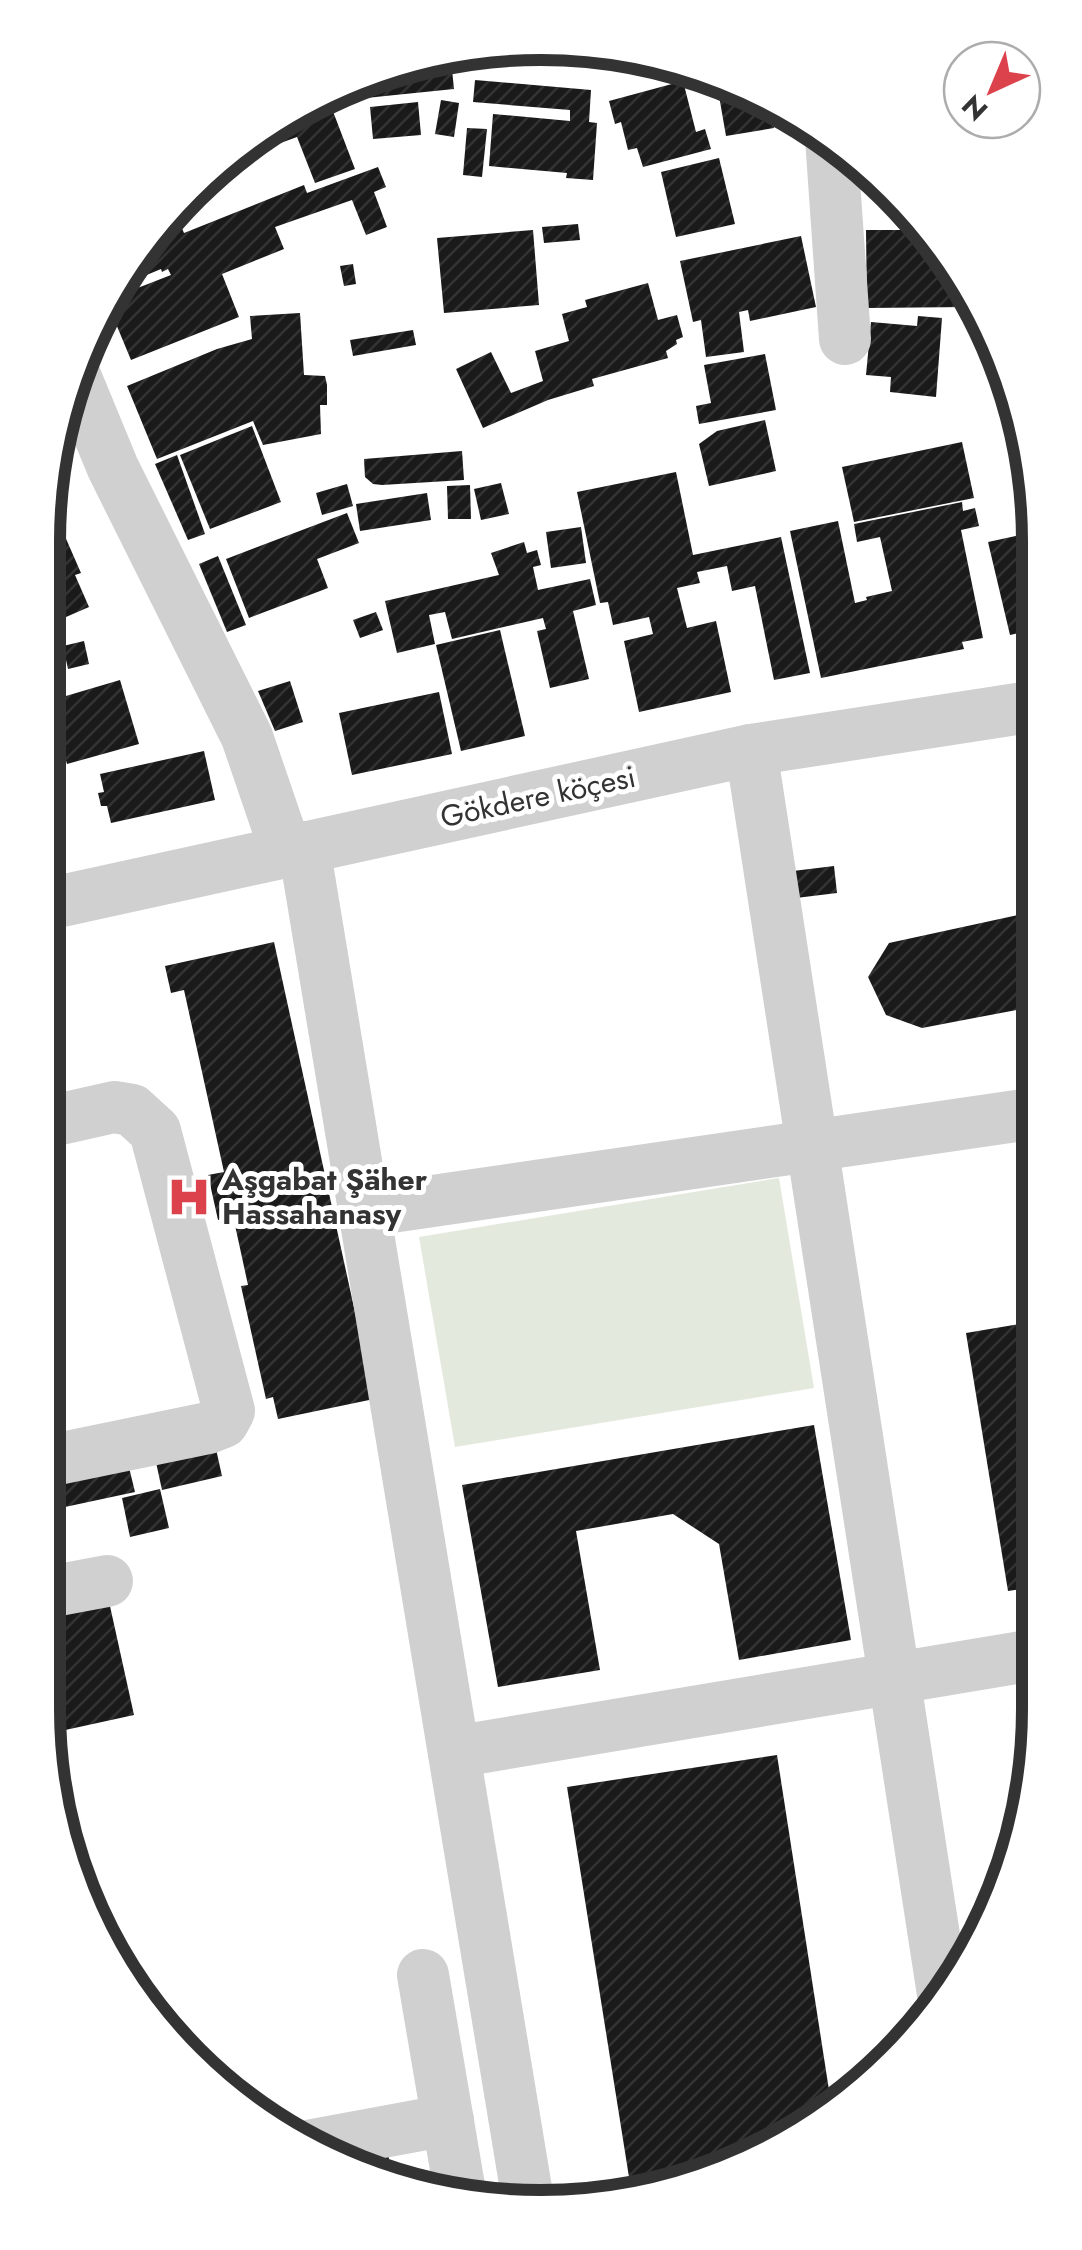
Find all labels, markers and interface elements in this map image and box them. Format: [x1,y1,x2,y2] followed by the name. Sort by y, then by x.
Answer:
[942,40,1042,140] north arrow
[953,85,997,130] text: N
[436,755,639,838] street label: Gökdere köçesi
[221,1158,428,1235] place label: Aşgabat Şäher Hassahanasy
[165,1173,213,1221] hospital icon: Aşgabat Şäher Hassahanasy

